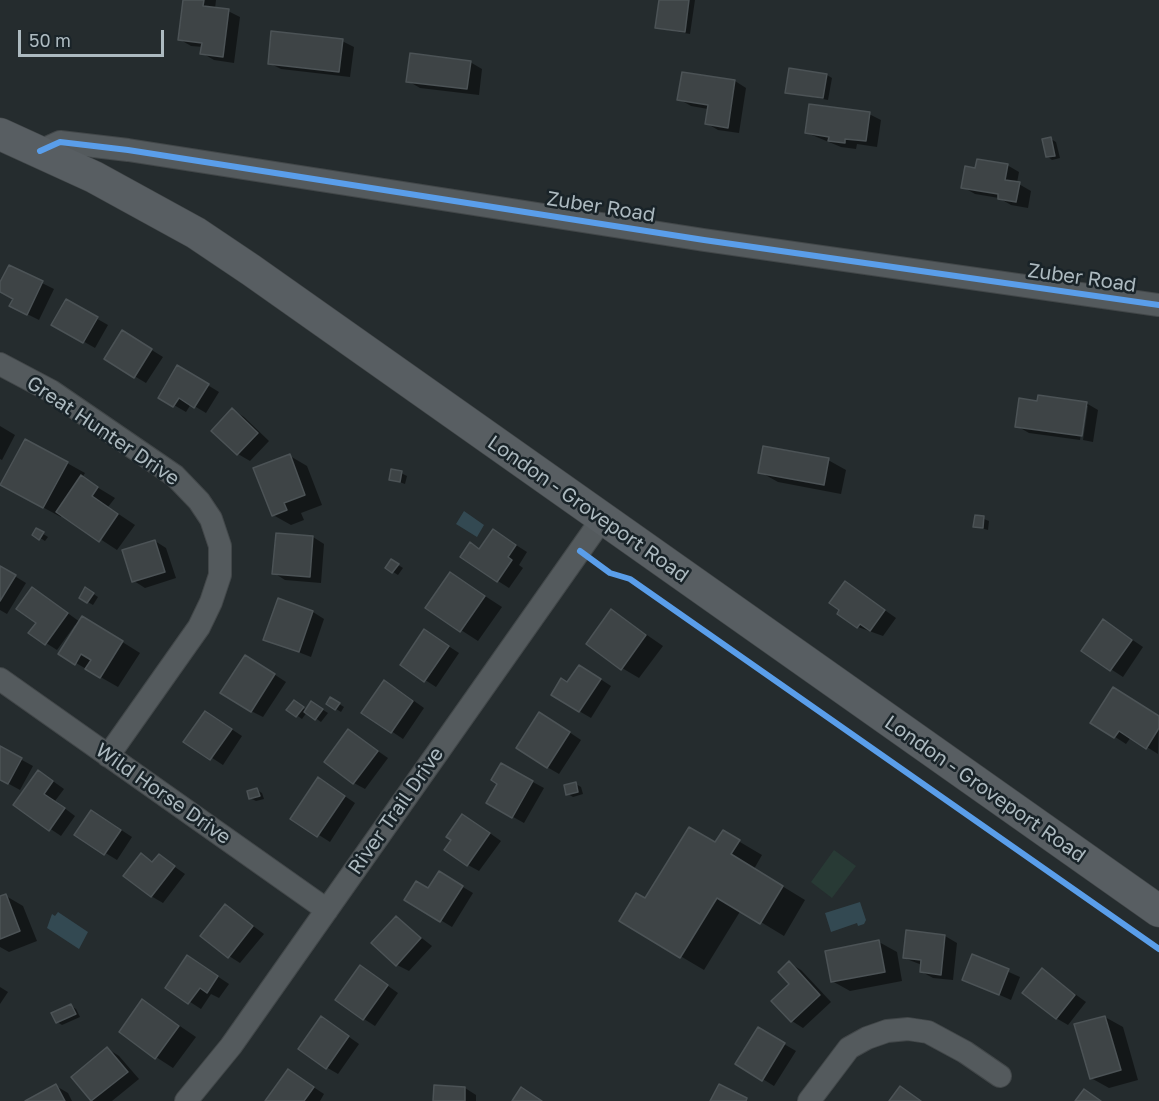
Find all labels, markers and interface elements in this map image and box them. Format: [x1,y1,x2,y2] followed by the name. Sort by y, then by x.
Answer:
[21,18,166,56] scale bar
[29,29,71,51] text: 50 m
[545,187,657,227] street label: Zuber Road
[1026,259,1138,297] street label: Zuber Road
[22,371,184,491] street label: Great Hunter Drive
[483,430,693,588] street label: London - Groveport Road
[880,710,1090,868] street label: London - Groveport Road
[91,738,235,850] street label: Wild Horse Drive
[343,743,449,879] street label: River Trail Drive

